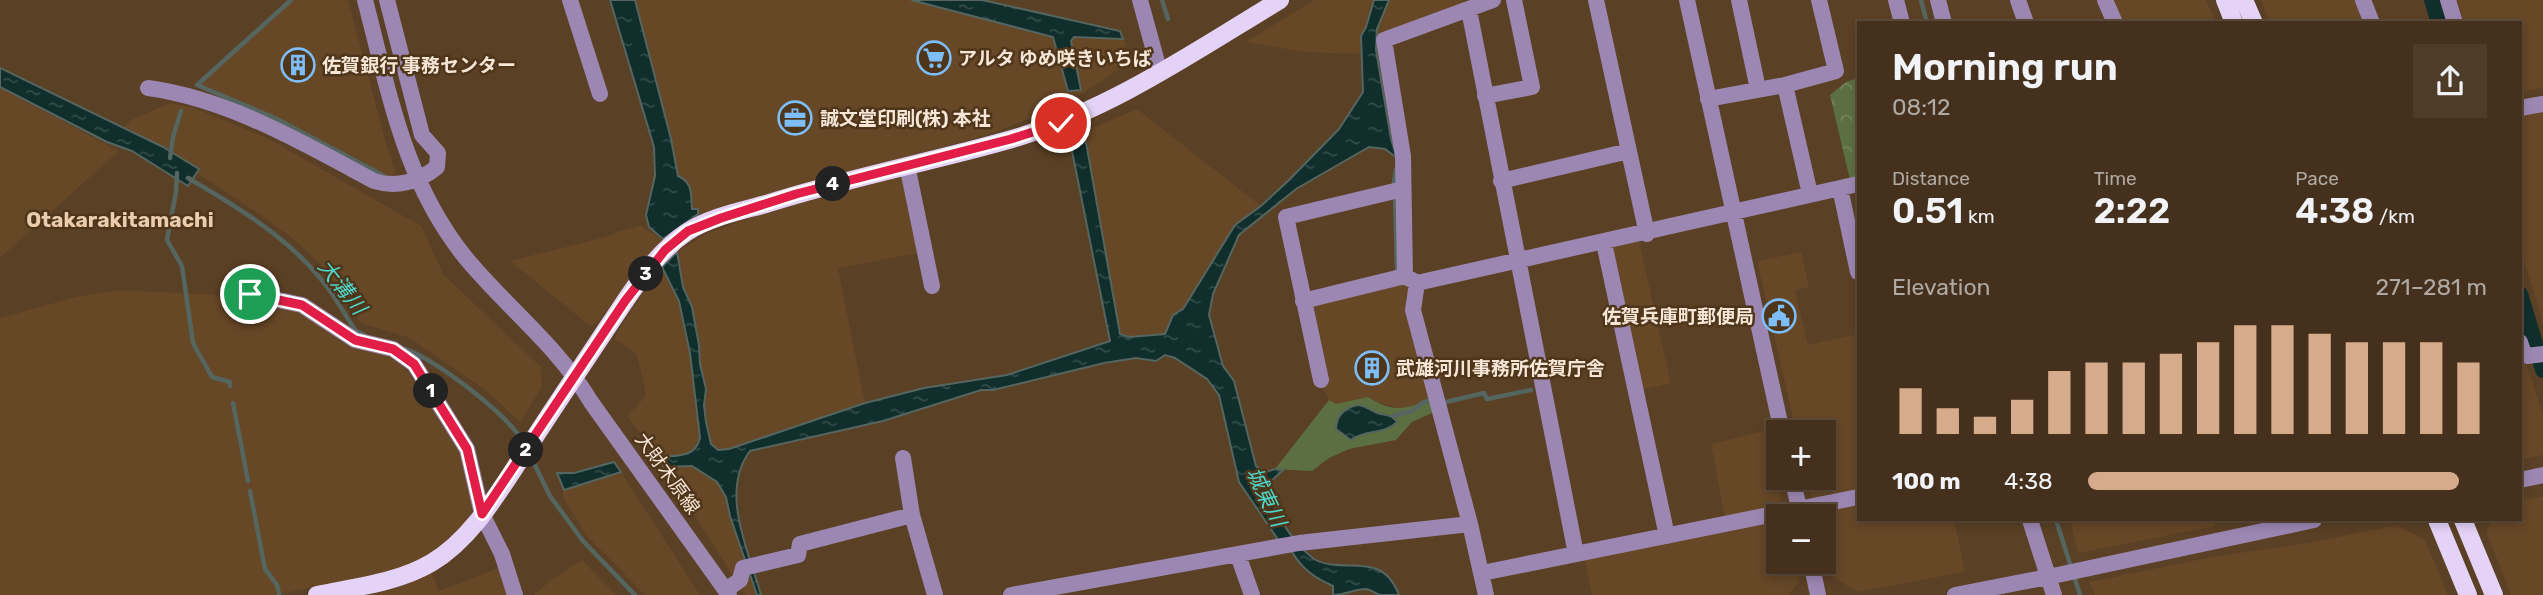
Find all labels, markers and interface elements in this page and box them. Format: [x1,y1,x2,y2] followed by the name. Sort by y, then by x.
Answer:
[915,39,953,77] supermarket icon: アルタ ゆめ咲きいちば
[1892,44,2118,90] text: Morning run
[2413,44,2487,118] button: share
[279,46,317,84] building icon: 佐賀銀行 事務センター
[958,47,1152,70] place label: アルタ ゆめ咲きいちば
[322,54,516,77] place label: 佐賀銀行 事務センター
[1031,93,1091,153] pin
[1892,93,1950,121] text: 08:12
[776,99,814,137] office icon: 誠文堂印刷(株) 本社
[1042,104,1080,142] icon: check
[820,107,991,130] place label: 誠文堂印刷(株) 本社
[816,166,850,202] pin: 4
[1892,167,1970,190] text: Distance
[2094,167,2137,190] text: Time
[2295,167,2339,190] text: Pace
[826,172,839,195] text: 4
[1892,190,1963,232] text: 0.51
[2094,190,2170,232] text: 2:22
[2295,190,2374,232] text: 4:38
[1963,205,1995,228] text: km
[2374,205,2415,228] text: /km
[26,207,214,232] district label: Otakarakitamachi
[313,254,373,321] water label: 大溝川
[628,256,664,292] pin: 3
[639,262,652,285] text: 3
[220,264,280,324] pin
[1892,273,1991,301] text: Elevation
[2376,273,2487,301] text: 271–281 m
[231,275,269,313] icon: arrive
[1760,297,1798,335] public building icon: 佐賀兵庫町郵便局
[1602,305,1754,328] place label: 佐賀兵庫町郵便局
[1353,349,1391,387] building icon: 武雄河川事務所佐賀庁舎
[1396,357,1605,380] place label: 武雄河川事務所佐賀庁舎
[414,374,448,408] pin: 1
[426,379,435,402] text: 1
[1766,420,1836,574] map controls
[1766,420,1836,490] button: +
[630,428,705,518] street label: 大財木原線
[508,433,544,468] pin: 2
[519,438,532,461] text: 2
[1241,463,1292,532] water label: 城東川
[1892,467,1961,495] text: 100 m
[2004,467,2053,495] text: 4:38
[1766,504,1836,574] button: −

